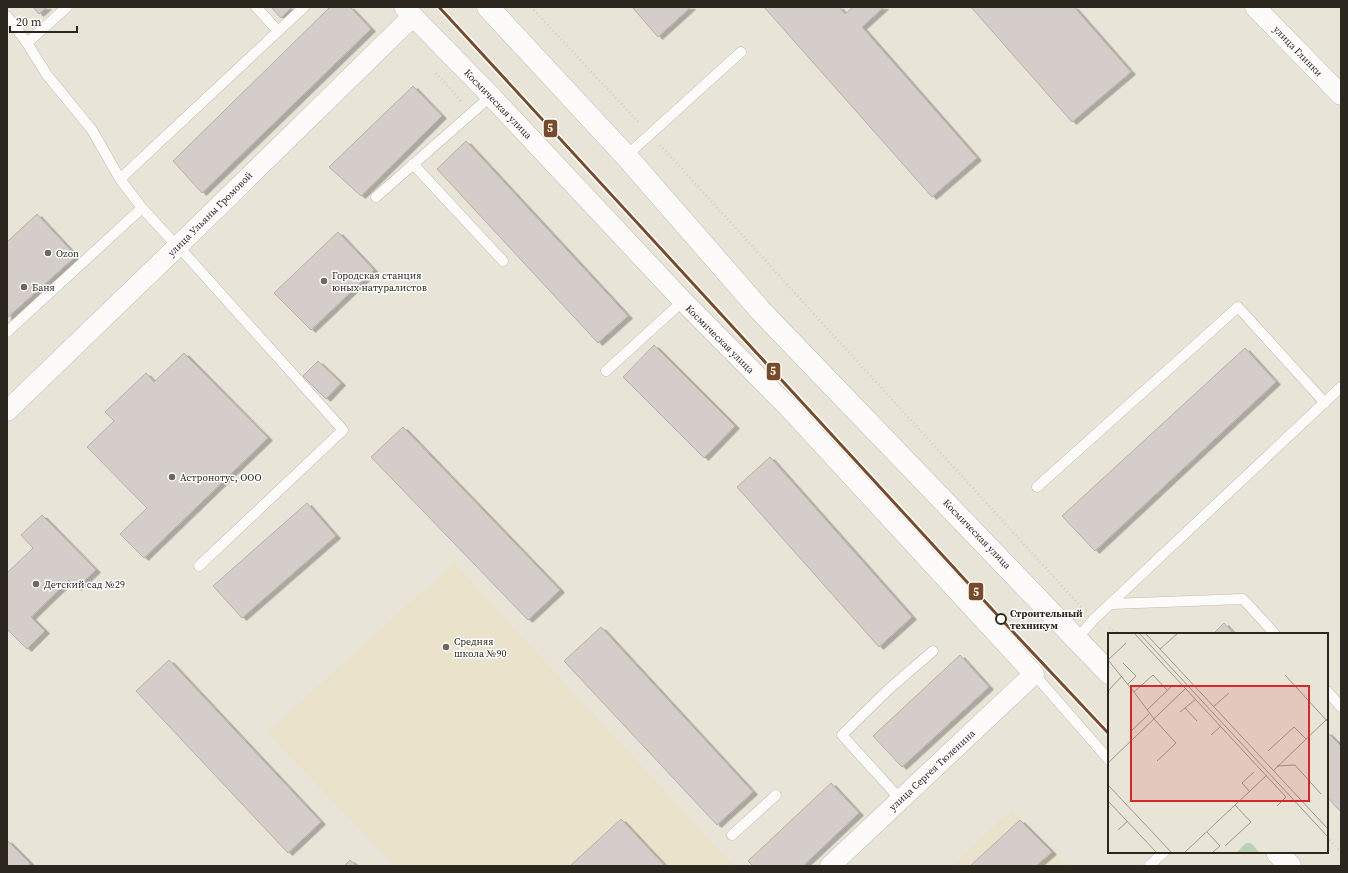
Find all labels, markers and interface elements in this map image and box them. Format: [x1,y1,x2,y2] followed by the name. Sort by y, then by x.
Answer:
[10,8,77,34] scale bar
[16,14,42,30] text: 20 m
[1271,23,1326,80] street label: улица Глинки
[461,66,535,142] street label: Космическая улица
[543,119,558,138] line badge: 5
[547,121,553,136] text: 5
[165,168,256,259] street label: улица Ульяны Громовой
[56,247,79,260] place label: Ozon
[43,248,53,258] marker: Ozon
[332,269,427,294] place label: Городская станция юных натуралистов
[319,276,329,286] marker: Городская станция юных натуралистов
[32,281,55,294] place label: Баня
[19,282,29,292] marker: Баня
[683,302,758,377] street label: Космическая улица
[766,362,781,381] line badge: 5
[770,364,776,379] text: 5
[180,471,262,484] place label: Астронотус, ООО
[167,472,177,482] marker: Астронотус, ООО
[940,496,1014,572] street label: Космическая улица
[44,578,125,591] place label: Детский сад №29
[31,579,41,589] marker: Детский сад №29
[968,582,984,601] line badge: 5
[973,585,979,600] text: 5
[1010,607,1083,632] place label: Строительный техникум
[995,613,1007,625] marker: Строительный техникум
[1108,633,1328,853] inset map
[454,635,506,660] place label: Средняя школа №90
[441,642,451,652] marker: Средняя школа №90
[886,726,978,813] street label: улица Сергея Тюленина

